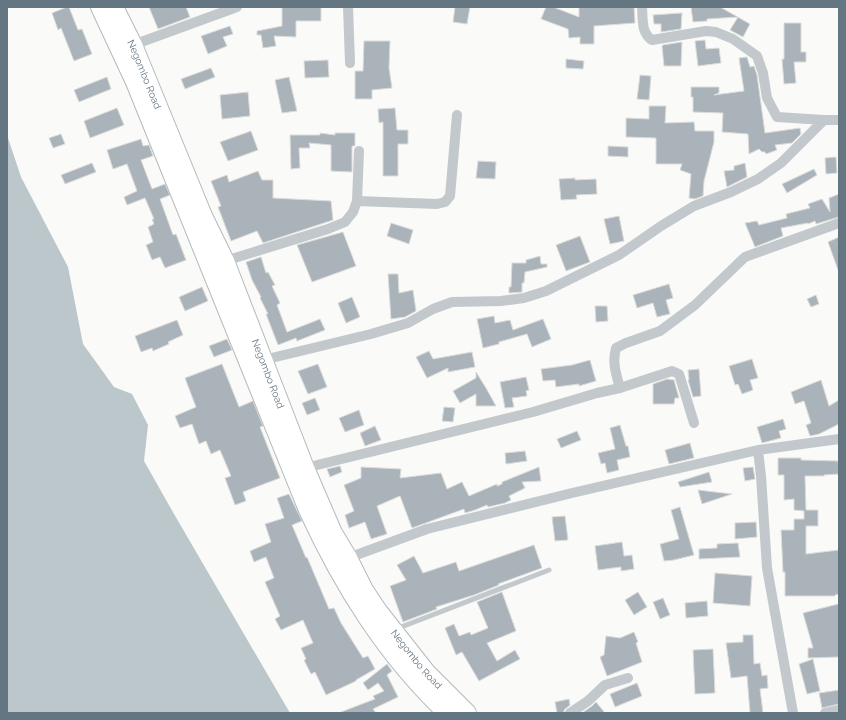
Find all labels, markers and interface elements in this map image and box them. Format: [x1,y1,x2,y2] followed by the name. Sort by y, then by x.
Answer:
[125,38,164,110] street label: Negombo Road
[250,337,286,410] street label: Negombo Road
[389,628,444,691] street label: Negombo Road

